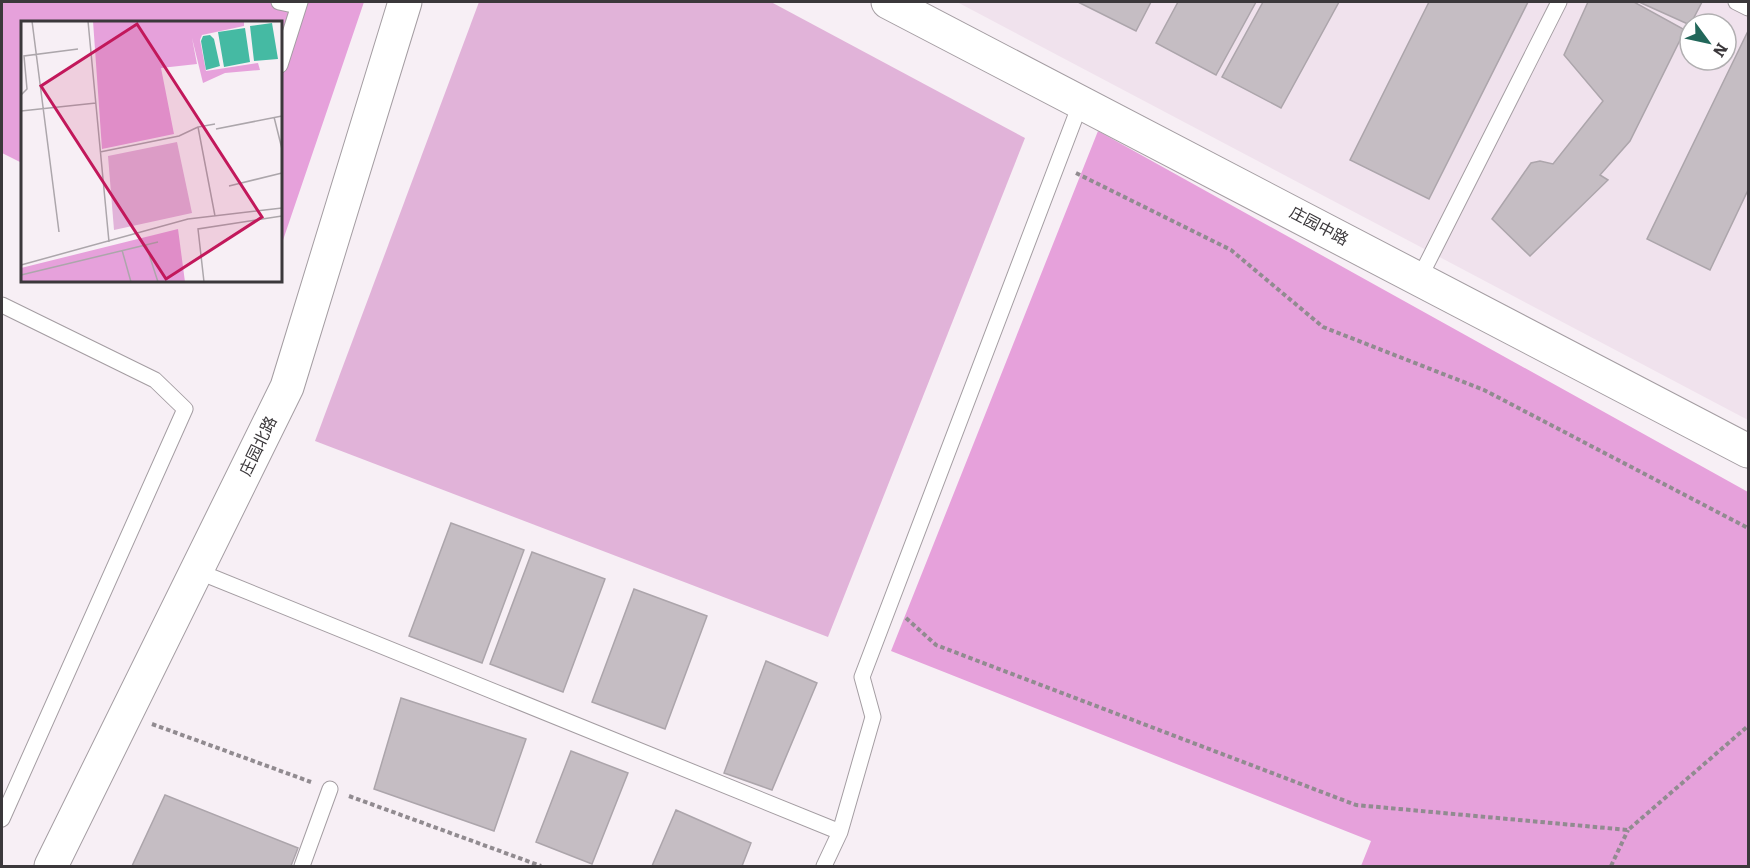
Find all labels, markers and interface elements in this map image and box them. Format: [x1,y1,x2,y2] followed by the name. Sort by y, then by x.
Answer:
[1678,12,1738,72] north arrow
[21,21,282,282] inset map
[1709,40,1731,60] text: N
[1286,203,1352,249] street label: 庄园中路
[235,413,281,479] street label: 庄园北路

